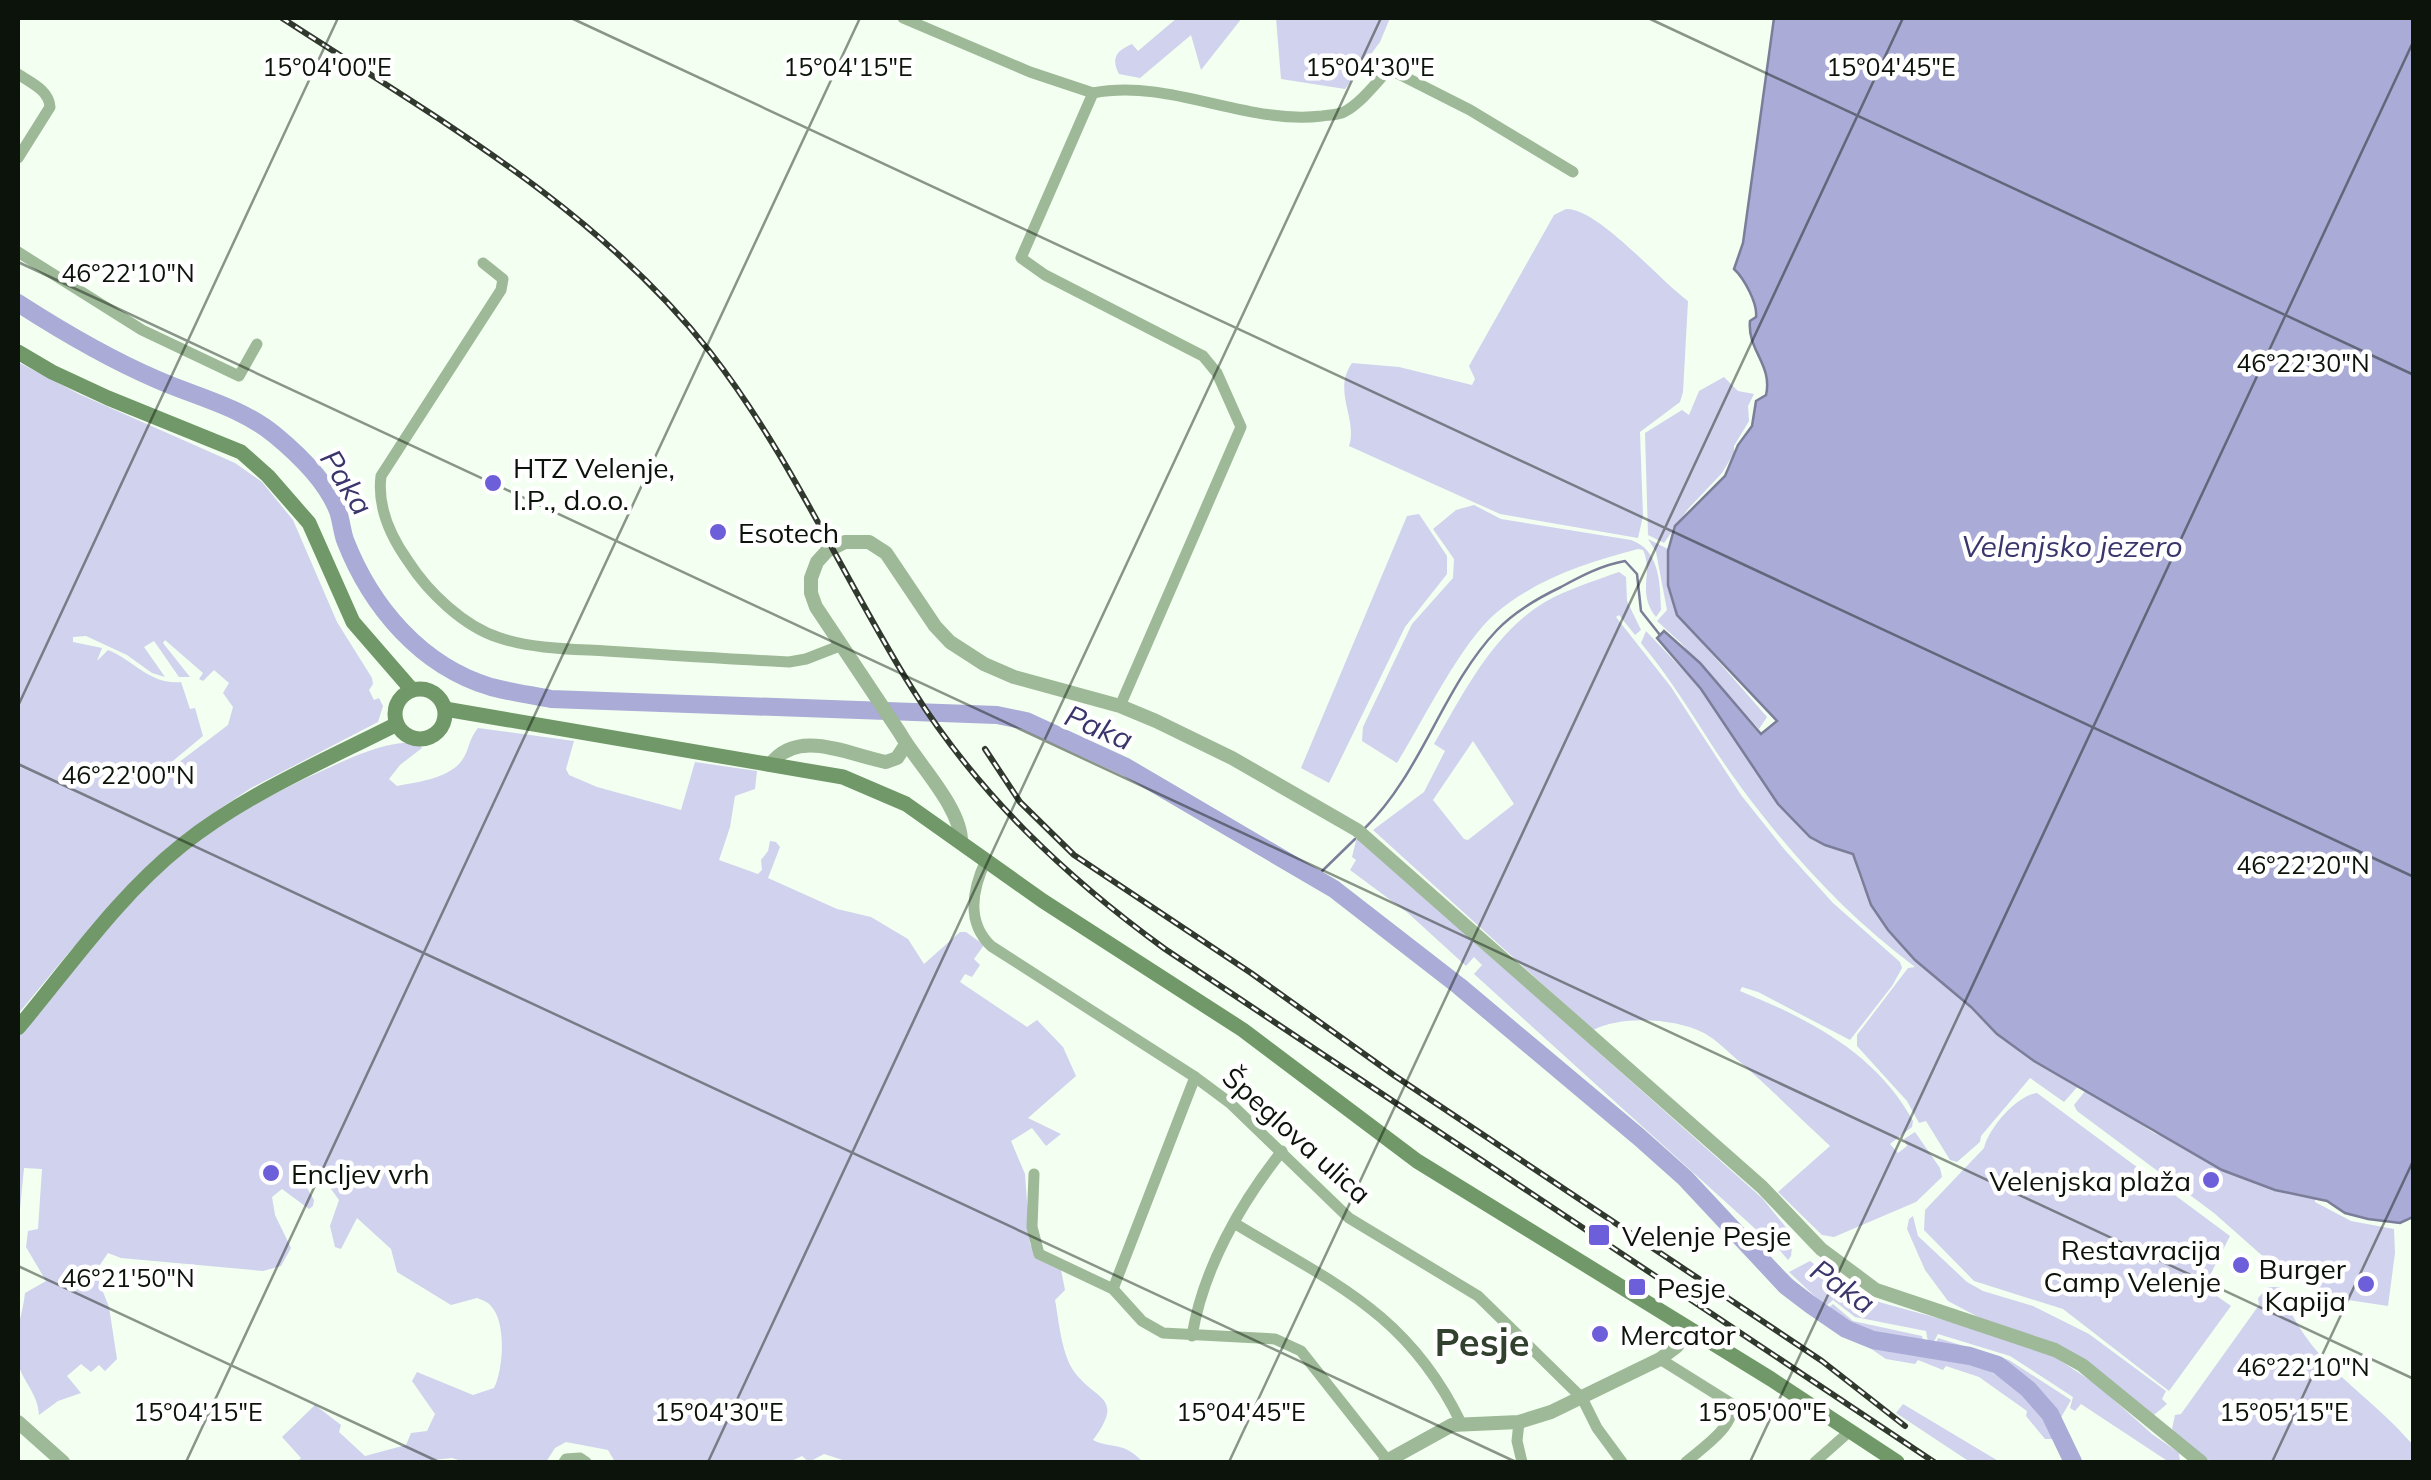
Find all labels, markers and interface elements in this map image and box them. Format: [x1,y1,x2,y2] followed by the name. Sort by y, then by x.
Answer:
[262,51,392,82] text: 15°04'00"E
[783,51,913,82] text: 15°04'15"E
[1305,51,1435,82] text: 15°04'30"E
[1826,51,1956,82] text: 15°04'45"E
[61,257,195,288] text: 46°22'10"N
[2236,347,2370,378] text: 46°22'30"N
[312,442,382,522] water label: Paka
[513,450,675,517] place label: HTZ Velenje, I.P., d.o.o.
[482,472,504,494] marker: HTZ Velenje, I.P., d.o.o.
[738,515,839,550] place label: Esotech
[707,521,729,543] marker: Esotech
[1961,527,2183,565] water label: Velenjsko jezero
[1059,696,1139,758] water label: Paka
[61,759,195,790] text: 46°22'00"N
[2236,849,2370,880] text: 46°22'20"N
[1216,1059,1378,1211] street label: Špeglova ulica
[291,1156,430,1191] place label: Encljev vrh
[260,1162,282,1184] marker: Encljev vrh
[1989,1163,2191,1198] place label: Velenjska plaža
[2200,1169,2222,1191] marker: Velenjska plaža
[1622,1218,1791,1253] place label: Velenje Pesje
[1586,1222,1612,1248] marker: Velenje Pesje
[2043,1232,2221,1299] place label: Restavracija Camp Velenje
[1803,1250,1883,1322] water label: Paka
[2259,1251,2347,1318] place label: Burger Kapija
[2230,1254,2252,1276] marker: Restavracija Camp Velenje
[61,1262,195,1293] text: 46°21'50"N
[1657,1270,1726,1305] place label: Pesje
[2355,1273,2377,1295] marker: Burger Kapija
[1626,1276,1648,1298] marker: Pesje
[1620,1317,1736,1352] place label: Mercator
[1435,1318,1529,1366] district label: Pesje
[1589,1323,1611,1345] marker: Mercator
[2236,1351,2370,1382] text: 46°22'10"N
[133,1396,263,1427] text: 15°04'15"E
[654,1396,784,1427] text: 15°04'30"E
[1176,1396,1306,1427] text: 15°04'45"E
[1697,1396,1827,1427] text: 15°05'00"E
[2219,1396,2349,1427] text: 15°05'15"E

